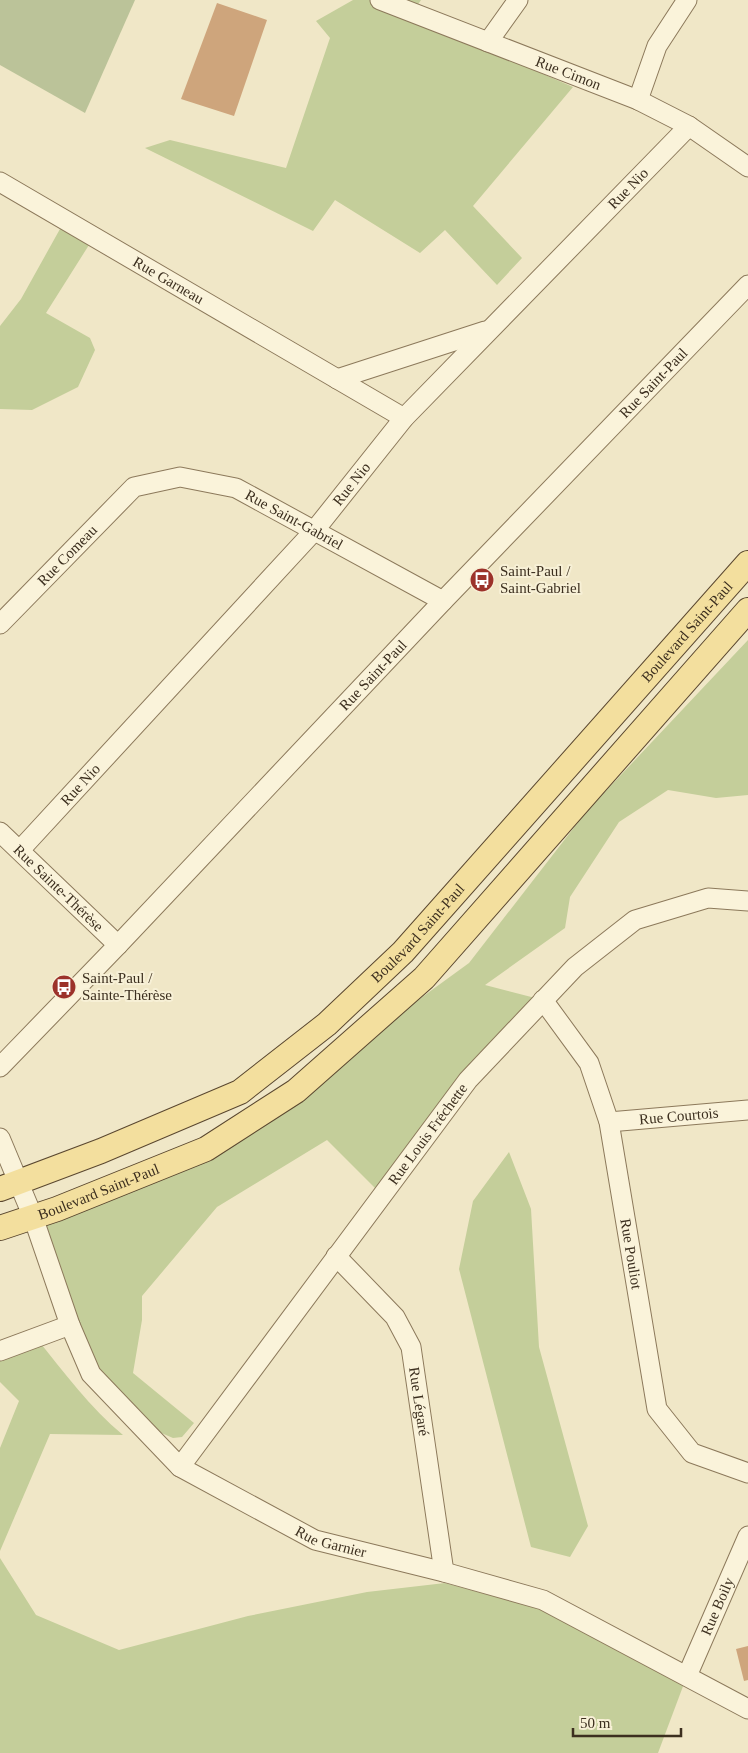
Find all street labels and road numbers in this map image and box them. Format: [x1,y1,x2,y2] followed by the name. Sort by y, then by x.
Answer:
[533,53,604,93] street label: Rue Cimon
[605,165,651,212] street label: Rue Nio
[130,254,207,307] street label: Rue Garneau
[616,345,691,421] street label: Rue Saint-Paul
[330,459,373,509] street label: Rue Nio
[243,487,346,553] street label: Rue Saint-Gabriel
[34,522,100,589] street label: Rue Comeau
[638,578,736,685] street label: Boulevard Saint-Paul
[336,637,410,714] street label: Rue Saint-Paul
[57,761,103,809] street label: Rue Nio
[10,841,107,935] street label: Rue Sainte-Thérèse
[368,881,468,986] street label: Boulevard Saint-Paul
[385,1080,471,1188] street label: Rue Louis Fréchette
[638,1105,719,1127] street label: Rue Courtois
[36,1161,161,1223] street label: Boulevard Saint-Paul
[617,1217,645,1291] street label: Rue Pouliot
[406,1366,432,1437] street label: Rue Légaré
[293,1523,368,1560] street label: Rue Garnier
[698,1575,737,1638] street label: Rue Boily

